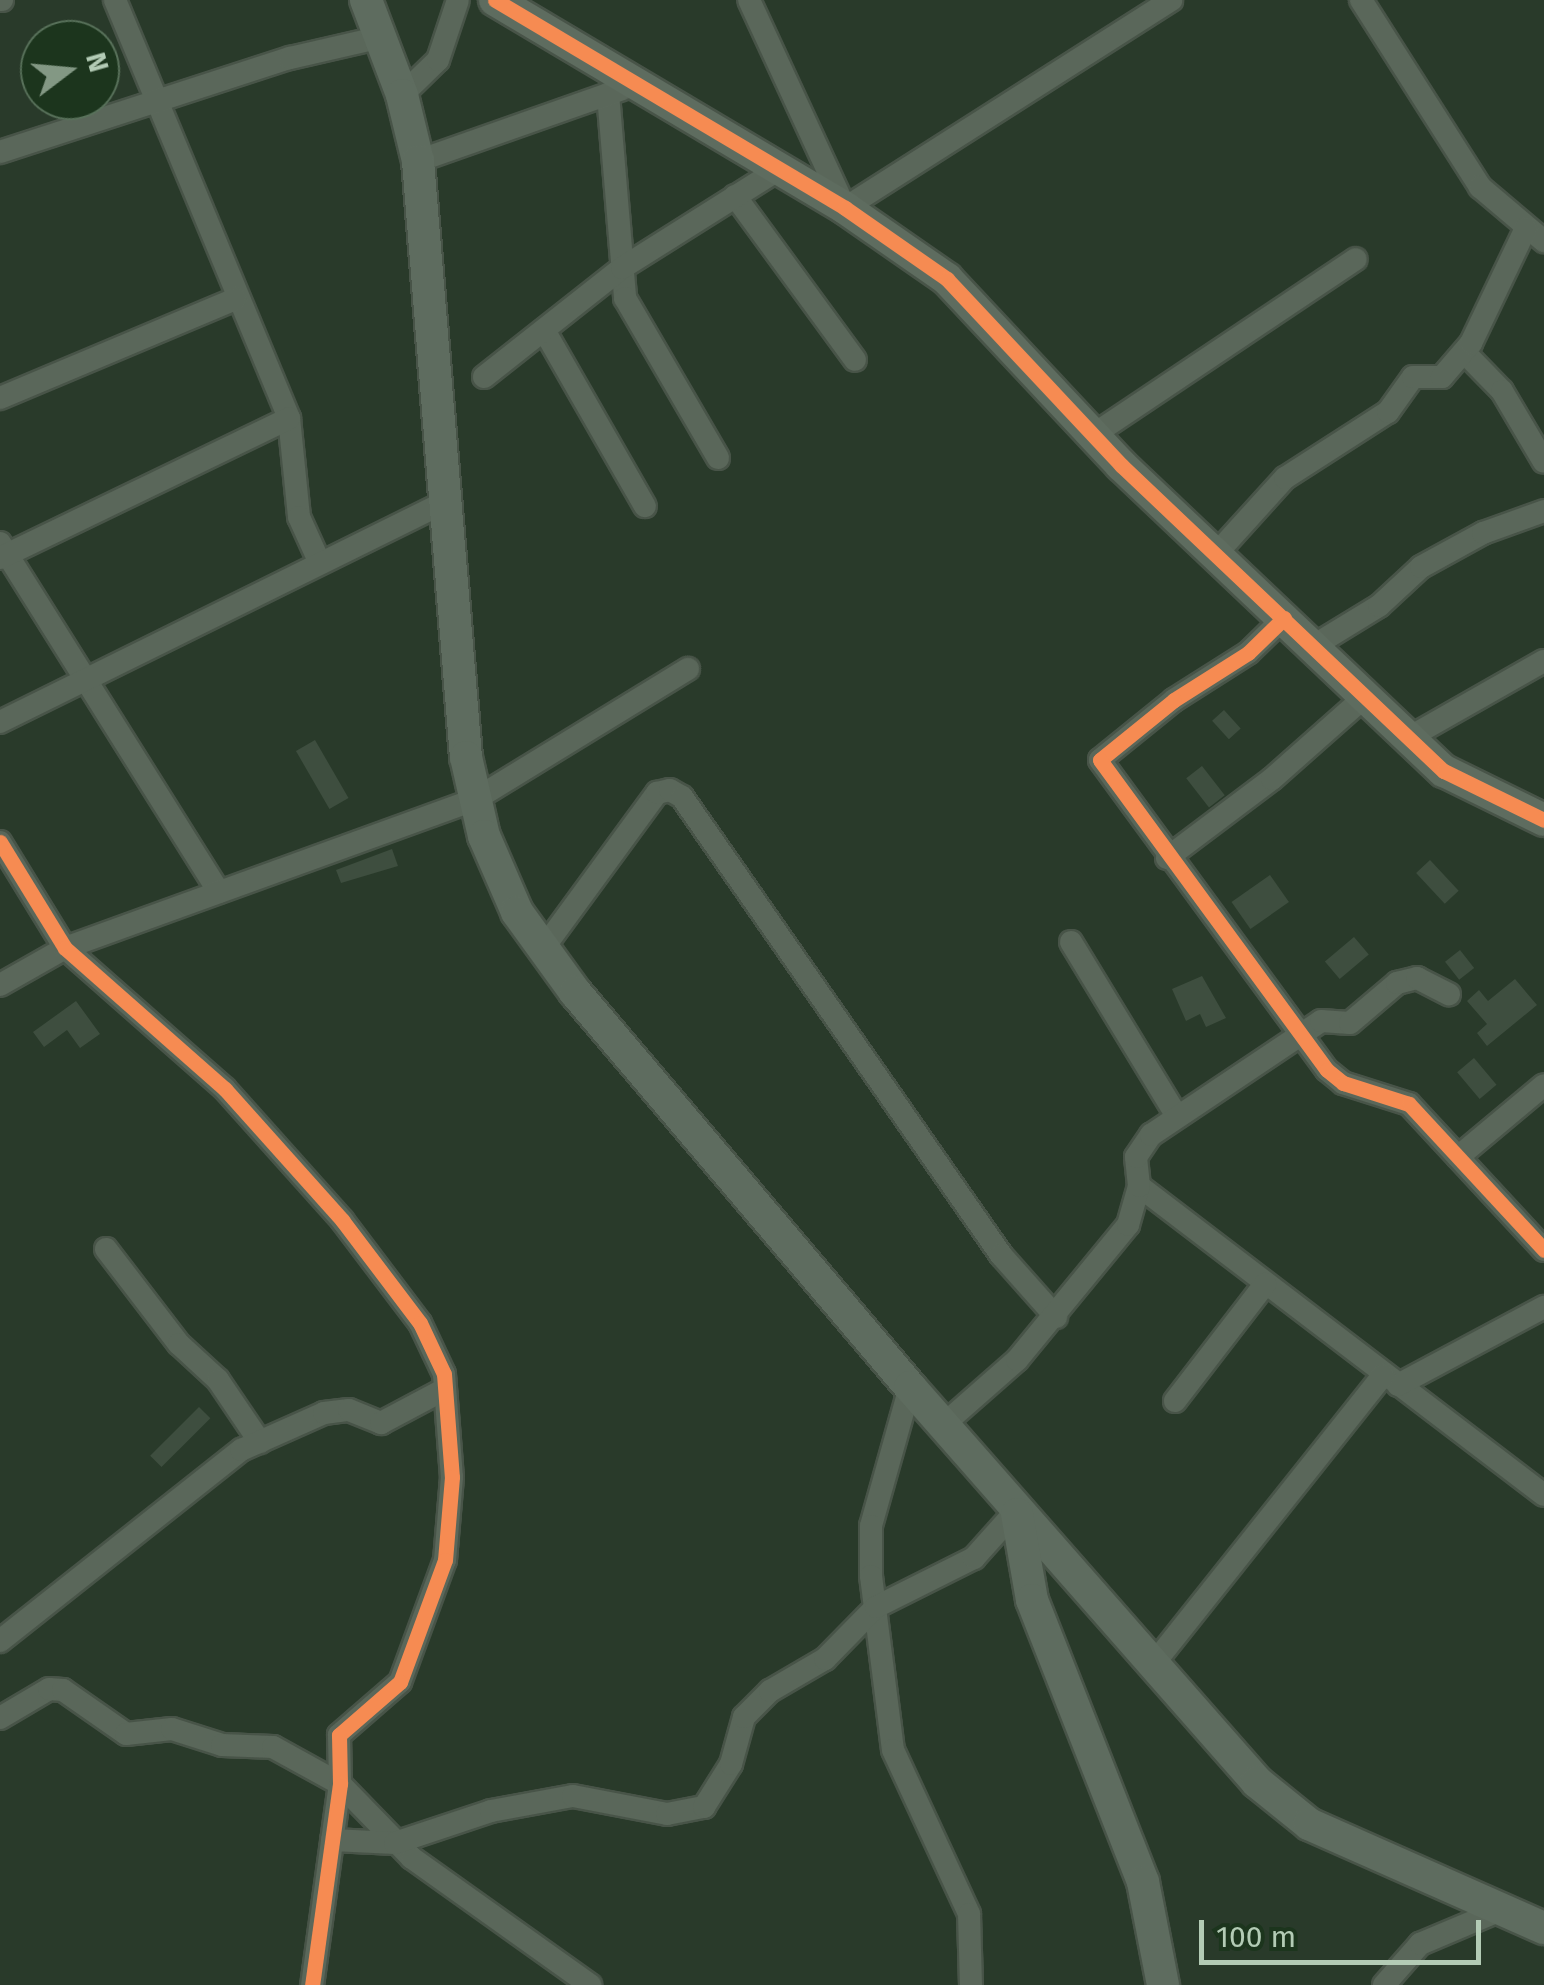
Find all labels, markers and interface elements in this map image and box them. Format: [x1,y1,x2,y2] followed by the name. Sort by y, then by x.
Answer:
[20,20,120,120] north arrow
[79,49,116,76] text: N
[1204,1900,1486,1962] scale bar
[1216,1919,1296,1955] text: 100 m

